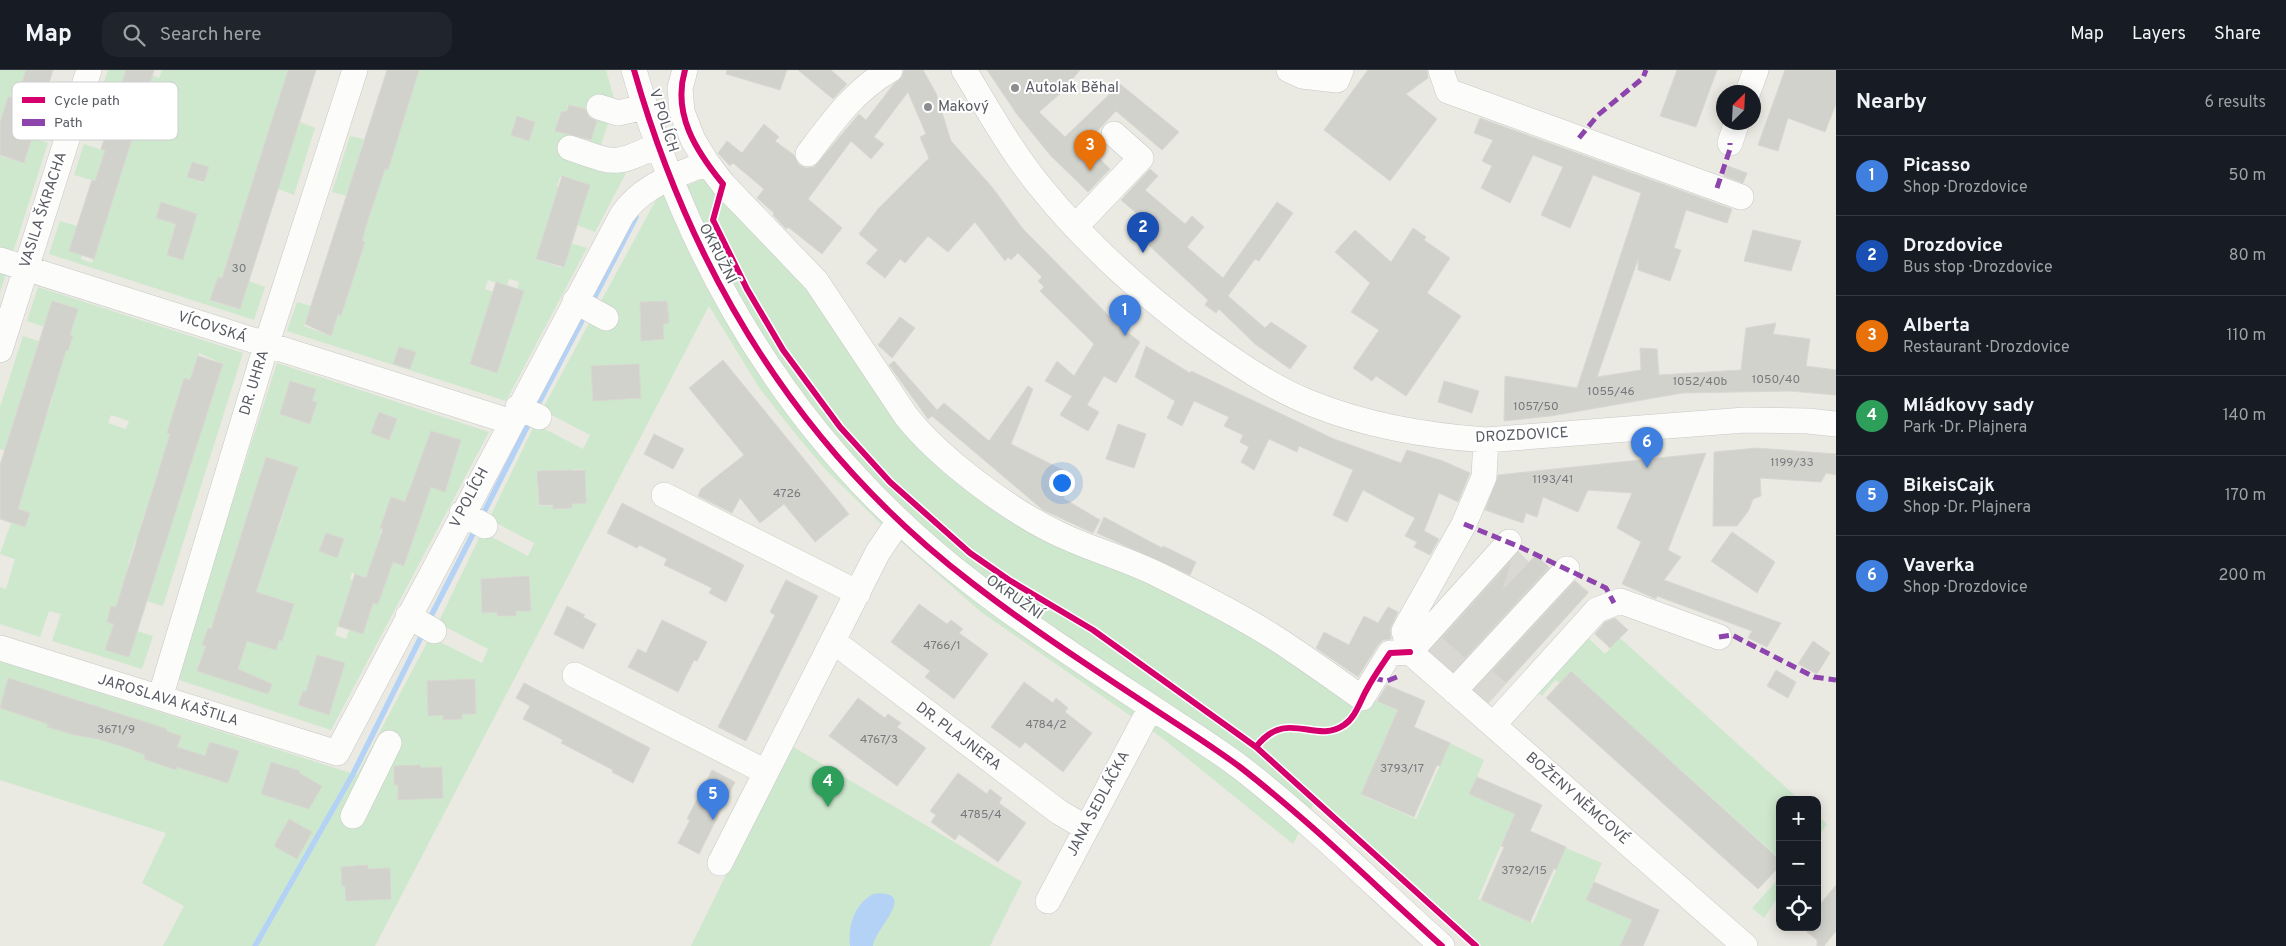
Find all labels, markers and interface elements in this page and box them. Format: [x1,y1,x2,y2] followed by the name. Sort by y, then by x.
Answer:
[102,12,452,57] search box
[25,20,72,50] text: Map
[120,21,148,49] icon: search
[160,23,261,47] text: Search here
[2070,23,2104,46] text: Map
[2132,23,2186,46] text: Layers
[2214,23,2261,46] text: Share
[1025,79,1119,98] place label: Autolak Běhal
[12,82,178,140] legend
[1009,82,1021,94] marker: Autolak Běhal
[1716,85,1761,130] north arrow
[644,86,683,155] street label: V POLÍCH
[1856,89,1927,116] text: Nearby
[54,93,120,110] text: Cycle path
[2204,93,2266,113] text: 6 results
[938,98,989,117] place label: Makový
[922,101,934,113] marker: Makový
[54,115,83,132] text: Path
[1074,130,1106,171] pin: 3
[14,149,72,271] street label: VASILA ŠKRACHA
[1903,154,1971,178] text: Picasso
[1869,166,1875,186] text: 1
[2229,166,2266,186] text: 50 m
[1903,178,2028,198] text: Shop · Drozdovice
[1127,212,1159,253] pin: 2
[694,220,742,289] street label: OKRUŽNÍ
[1903,234,2003,258] text: Drozdovice
[1867,246,1877,266] text: 2
[2229,246,2266,266] text: 80 m
[1903,258,2053,278] text: Bus stop · Drozdovice
[232,261,246,277] house number: 30
[1109,295,1141,336] pin: 1
[175,307,249,348] street label: VÍCOVSKÁ
[1903,314,1970,338] text: Alberta
[1867,326,1877,346] text: 3
[2226,326,2266,346] text: 110 m
[1903,338,2070,358] text: Restaurant · Drozdovice
[236,348,274,418] street label: DR. UHRA
[1752,372,1800,388] house number: 1050/40
[1673,374,1728,390] house number: 1052/40b
[1587,384,1635,400] house number: 1055/46
[1903,394,2034,418] text: Mládkovy sady
[1513,399,1559,415] house number: 1057/50
[1867,406,1877,426] text: 4
[2223,406,2266,426] text: 140 m
[1903,418,2027,438] text: Park · Dr. Plajnera
[1475,424,1569,448] street label: DROZDOVICE
[1631,427,1663,468] pin: 6
[1770,455,1814,471] house number: 1199/33
[445,464,494,531] street label: V POLÍCH
[1049,470,1075,496] your location
[1533,472,1573,488] house number: 1193/41
[1903,474,1995,498] text: BikeisCajk
[773,486,801,502] house number: 4726
[1867,486,1877,506] text: 5
[2225,486,2266,506] text: 170 m
[1903,498,2031,518] text: Shop · Dr. Plajnera
[1903,554,1975,578] text: Vaverka
[1867,566,1877,586] text: 6
[2218,566,2266,586] text: 200 m
[982,571,1048,626] street label: OKRUŽNÍ
[1903,578,2028,598] text: Shop · Drozdovice
[923,638,961,654] house number: 4766/1
[95,669,241,732] street label: JAROSLAVA KAŠTILA
[911,699,1005,775] street label: DR. PLAJNERA
[1025,717,1067,733] house number: 4784/2
[97,722,135,738] house number: 3671/9
[860,732,898,748] house number: 4767/3
[1061,747,1135,860] street label: JANA SEDLÁČKA
[1521,748,1634,849] street label: BOŽENY NĚMCOVÉ
[1380,761,1424,777] house number: 3793/17
[812,766,844,807] pin: 4
[697,779,729,820] pin: 5
[1776,796,1821,931] map controls
[1776,796,1821,841] button: +
[960,807,1002,823] house number: 4785/4
[1776,841,1821,886] button: −
[1501,863,1547,879] house number: 3792/15
[1776,886,1821,931] button: locate

